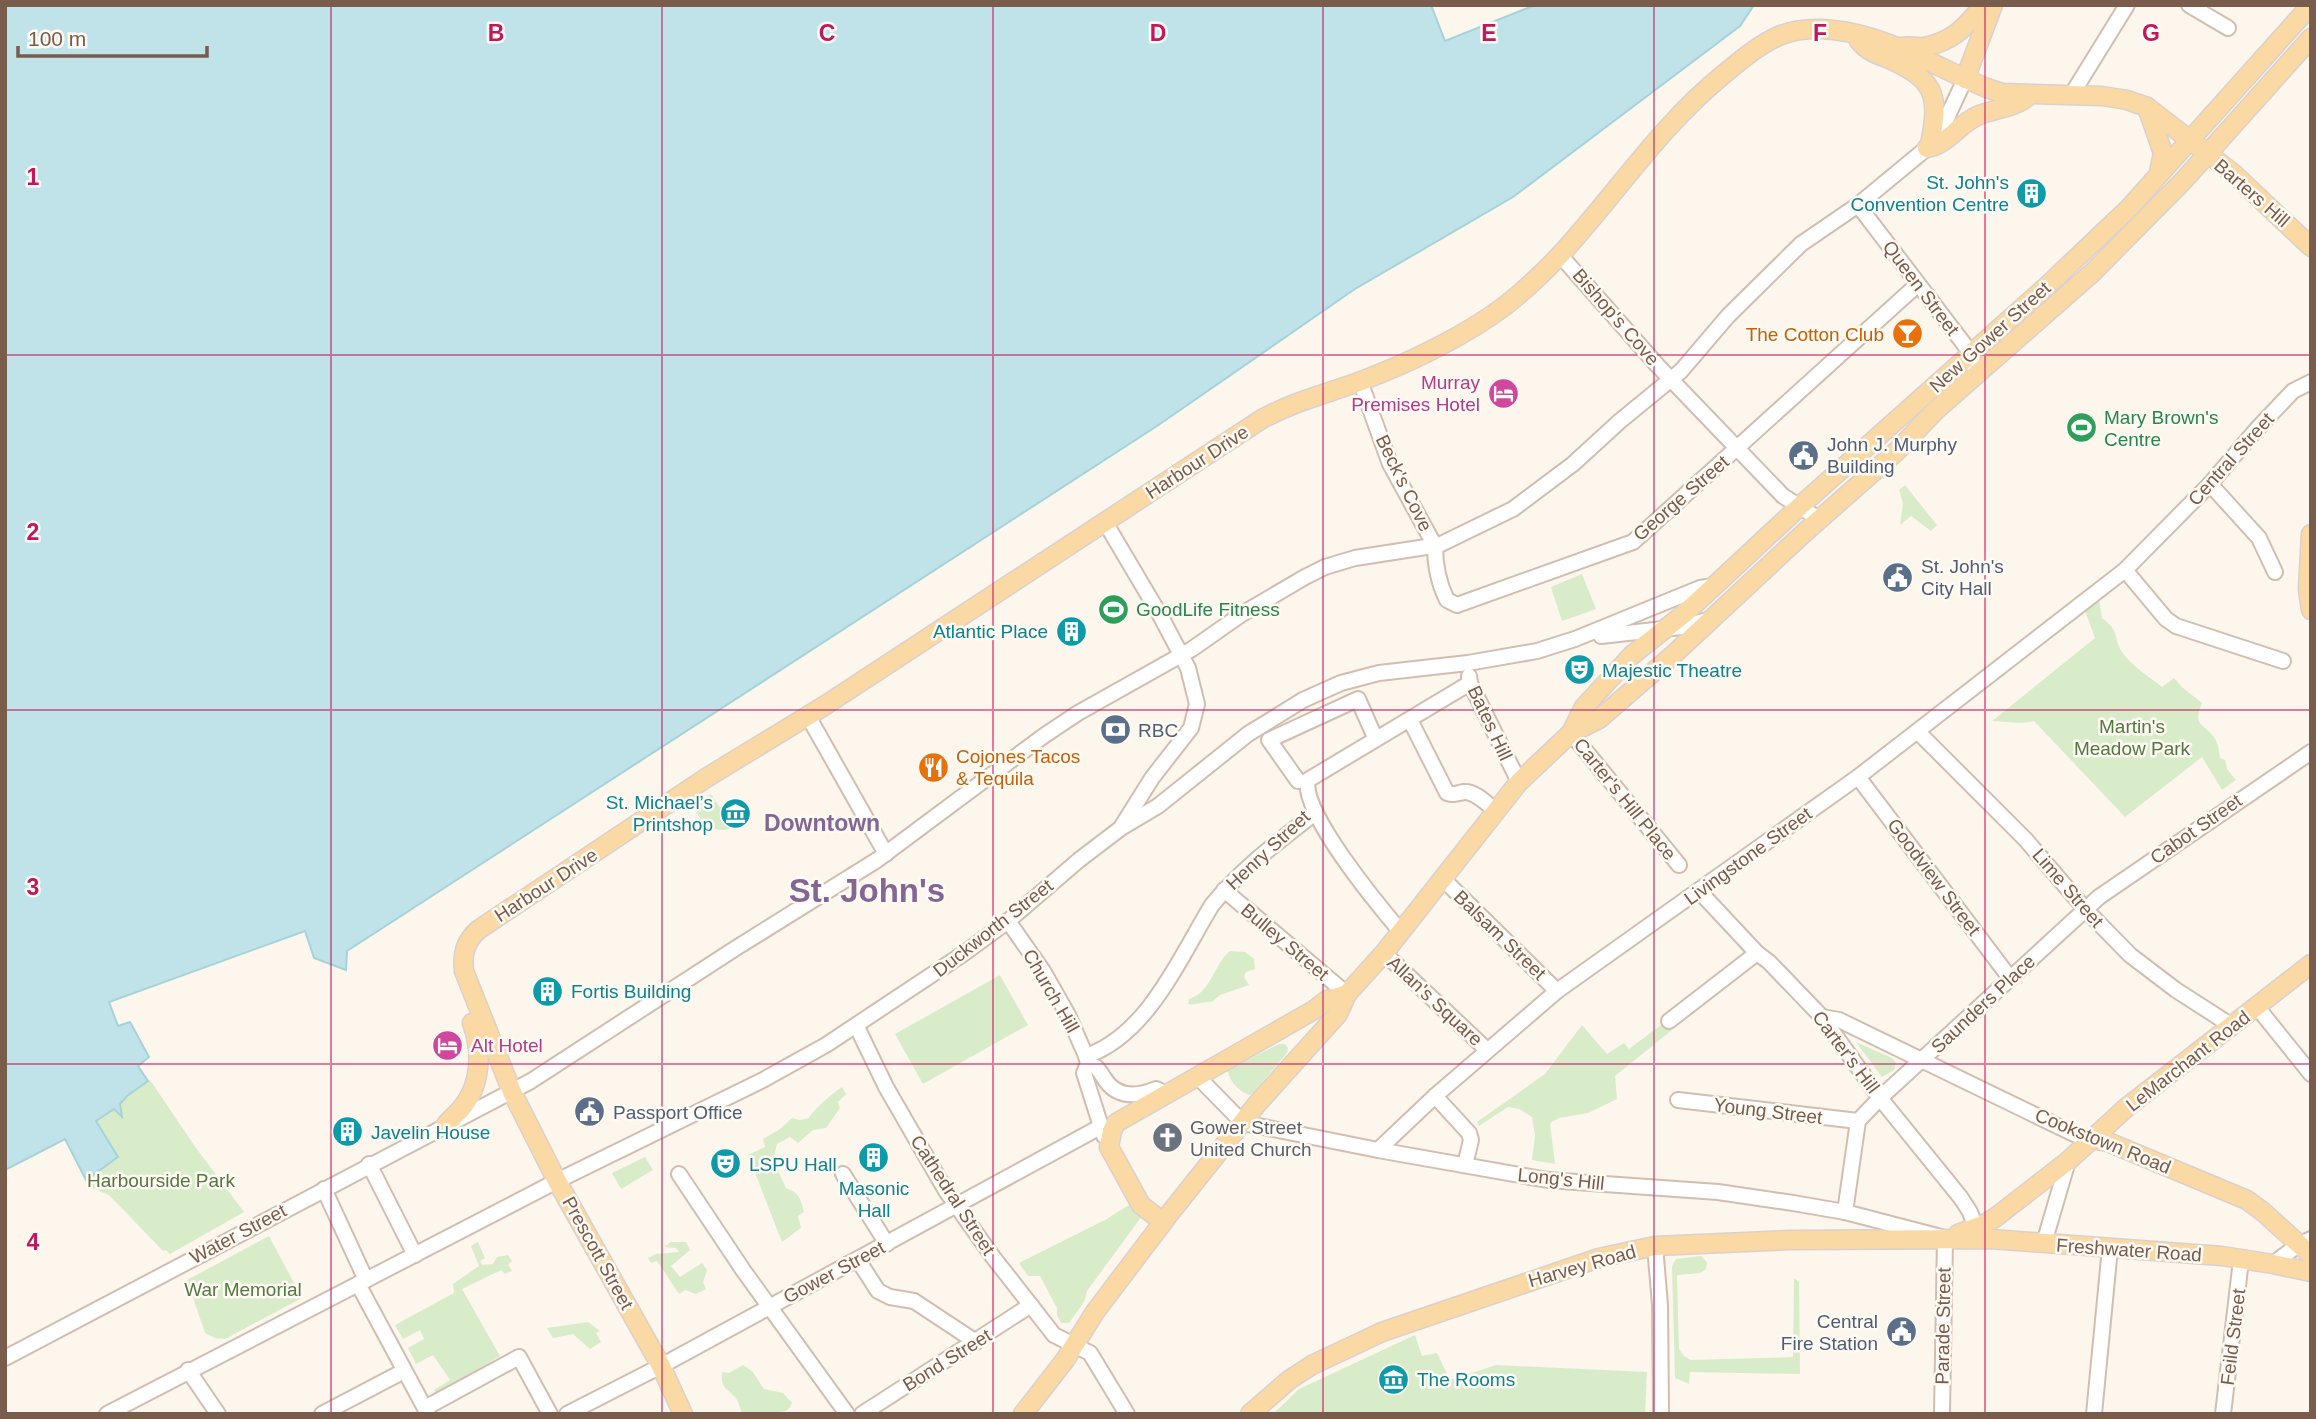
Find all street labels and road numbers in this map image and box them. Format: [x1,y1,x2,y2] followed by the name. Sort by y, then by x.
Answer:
[2210,155,2294,231] street label: Barters Hill
[1879,237,1964,340] street label: Queen Street
[1568,265,1664,369] street label: Bishop's Cove
[1925,277,2055,397] street label: New Gower Street
[2184,408,2278,510] street label: Central Street
[1142,421,1252,503] street label: Harbour Drive
[1372,431,1436,535] street label: Beck's Cove
[1629,450,1733,545] street label: George Street
[1464,682,1516,764] street label: Bates Hill
[1570,734,1680,864] street label: Carter's Hill Place
[2146,789,2246,868] street label: Cabot Street
[1680,802,1816,909] street label: Livingstone Street
[1222,805,1315,894] street label: Henry Street
[1883,815,1985,940] street label: Goodview Street
[491,844,601,926] street label: Harbour Drive
[2028,844,2108,932] street label: Lime Street
[929,874,1057,981] street label: Duckworth Street
[1450,886,1551,984] street label: Balsam Street
[1237,899,1334,985] street label: Bulley Street
[1019,946,1083,1036] street label: Church Hill
[1927,951,2039,1057] street label: Saunders Place
[1383,952,1487,1050] street label: Allan's Square
[2122,1006,2254,1116] street label: LeMarchant Road
[1808,1007,1884,1097] street label: Carter's Hill
[1713,1094,1824,1128] street label: Young Street
[2032,1104,2174,1178] street label: Cookstown Road
[907,1131,1000,1259] street label: Cathedral Street
[1517,1164,1605,1194] street label: Long's Hill
[558,1193,638,1314] street label: Prescott Street
[186,1200,290,1268] street label: Water Street
[2056,1234,2202,1266] street label: Freshwater Road
[780,1236,889,1308] street label: Gower Street
[1526,1241,1638,1291] street label: Harvey Road
[1931,1266,1955,1385] street label: Parade Street
[2217,1287,2249,1386] street label: Feild Street
[899,1324,996,1395] street label: Bond Street

